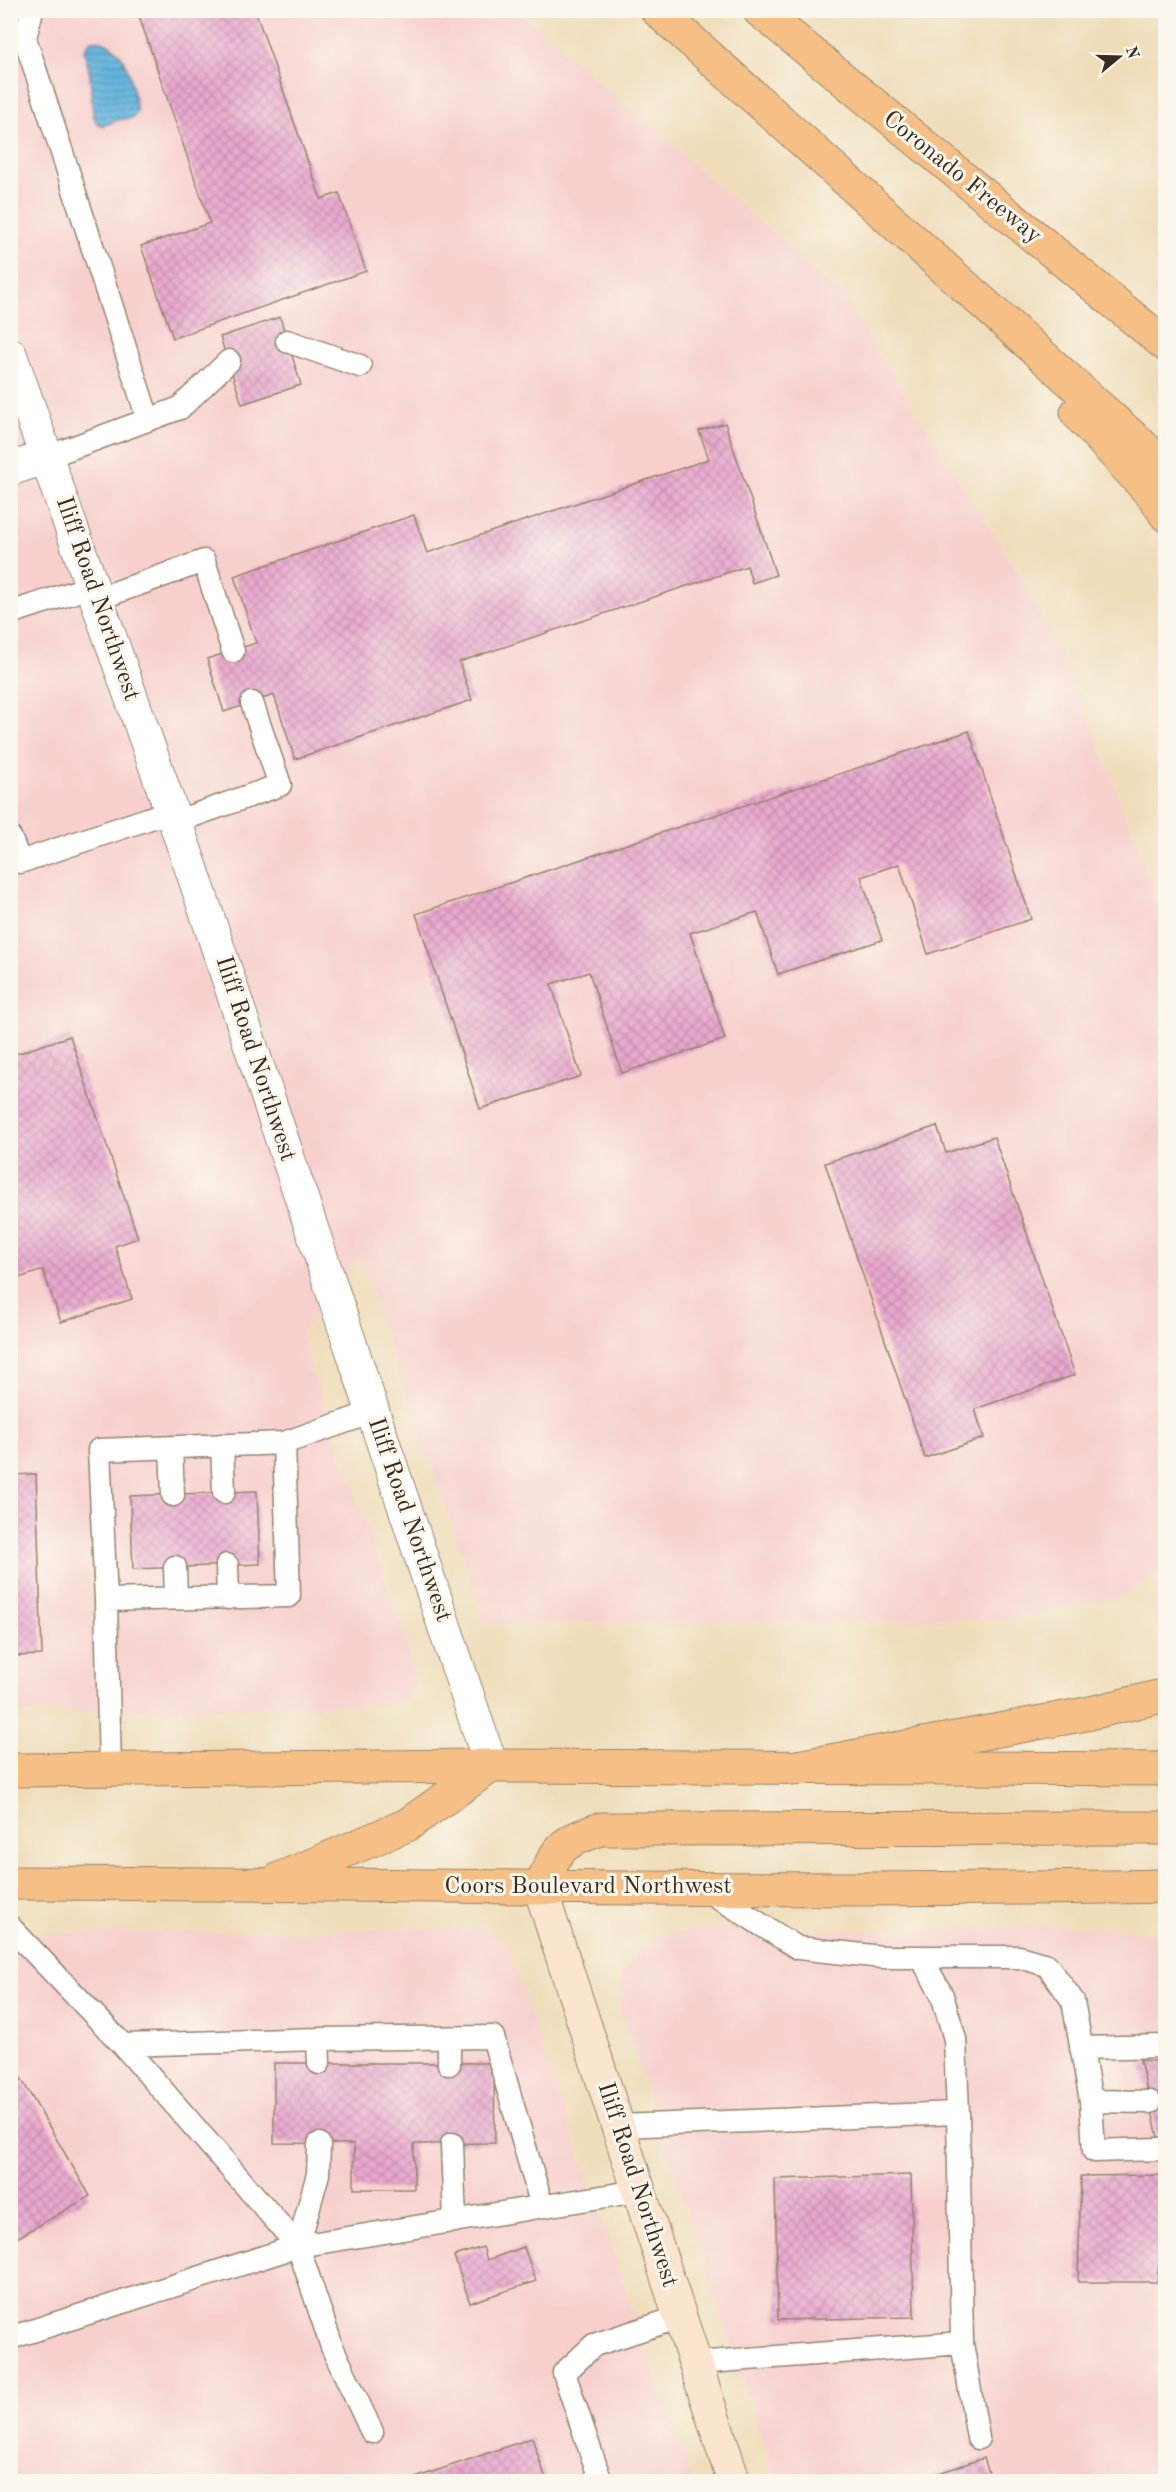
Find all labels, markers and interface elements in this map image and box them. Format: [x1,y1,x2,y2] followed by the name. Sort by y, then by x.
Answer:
[1089,27,1149,87] north arrow
[1122,44,1141,62] text: N
[878,107,1046,249] street label: Coronado Freeway
[51,494,143,704] street label: Iliff Road Northwest
[210,953,300,1165] street label: Iliff Road Northwest
[363,1415,455,1625] street label: Iliff Road Northwest
[444,1875,732,1899] street label: Coors Boulevard Northwest
[592,2079,682,2291] street label: Iliff Road Northwest

